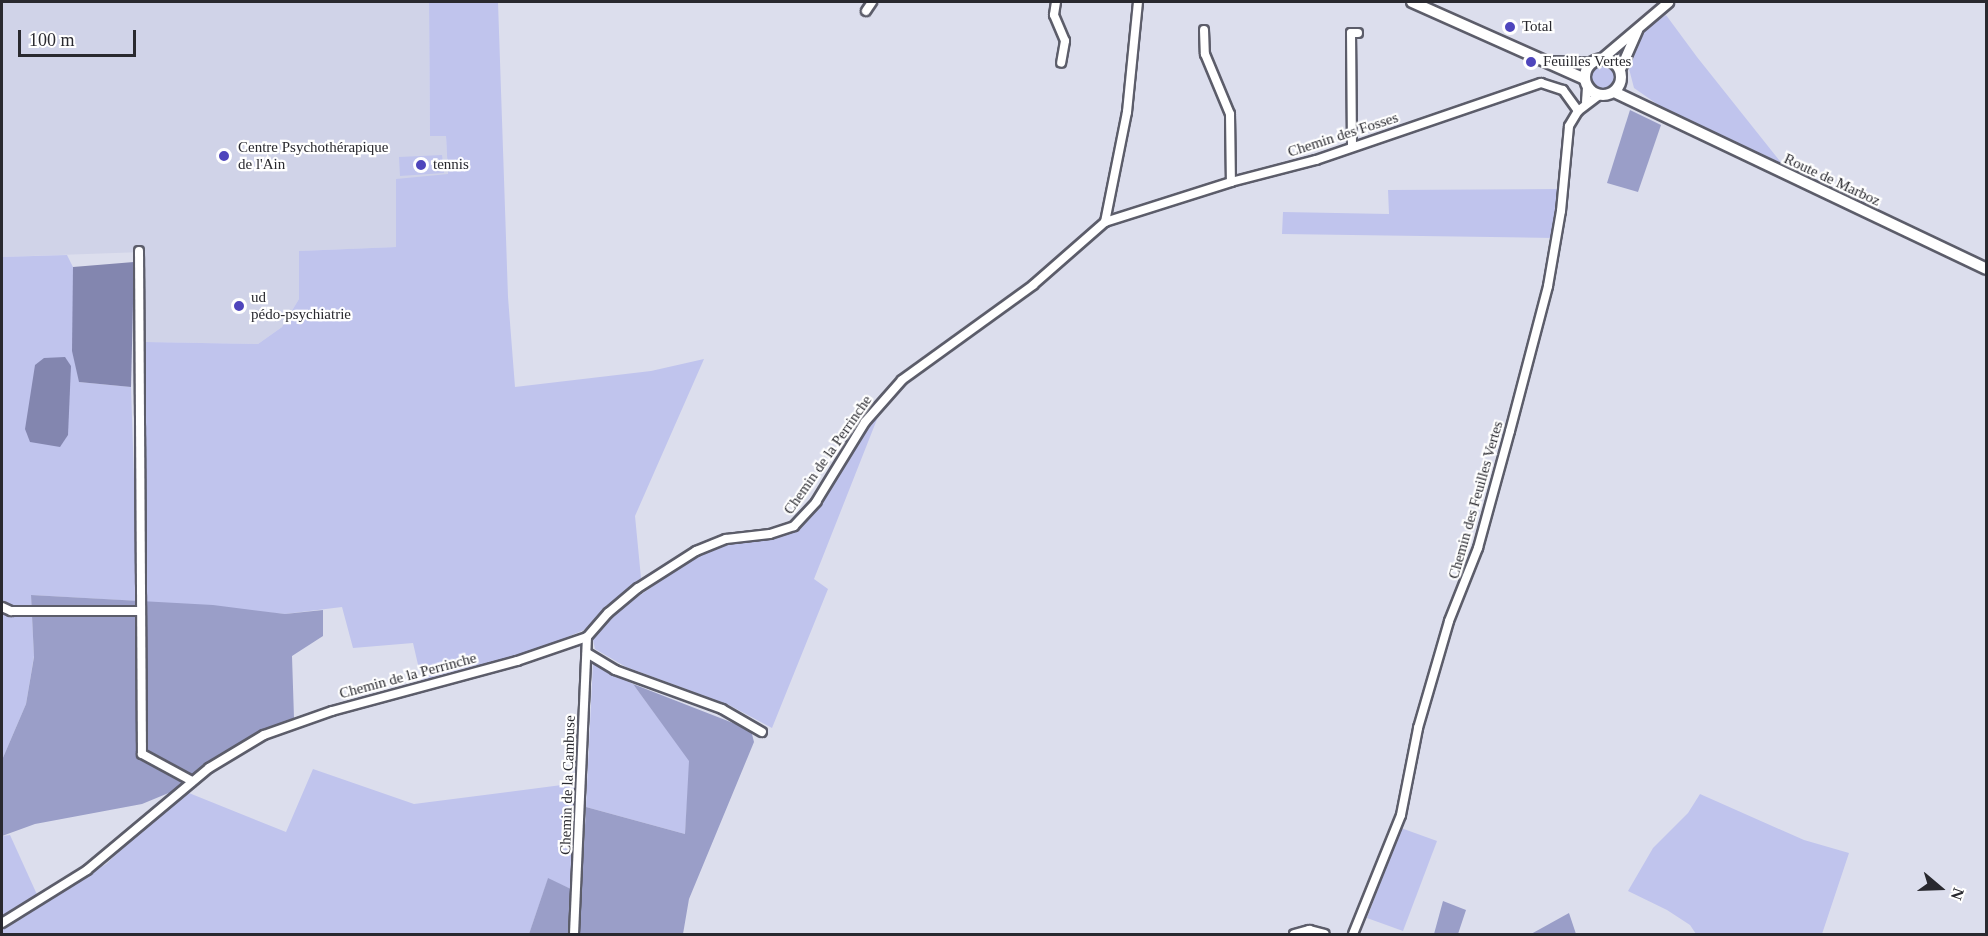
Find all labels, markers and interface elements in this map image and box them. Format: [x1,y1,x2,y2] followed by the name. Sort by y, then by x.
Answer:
[21,18,140,56] scale bar
[1522,18,1553,36] place label: Total
[1503,20,1517,34] marker: Total
[29,30,75,50] text: 100 m
[1543,53,1632,71] place label: Feuilles Vertes
[1524,55,1538,69] marker: Feuilles Vertes
[1286,109,1400,161] street label: Chemin des Fosses
[238,138,388,173] place label: Centre Psychothérapique de l'Ain
[215,147,233,165] marker: Centre Psychothérapique de l'Ain
[1781,150,1883,210] street label: Route de Marboz
[433,156,469,174] place label: tennis
[414,158,428,172] marker: tennis
[251,288,351,323] place label: ud pédo-psychiatrie
[232,299,246,313] marker: ud pédo-psychiatrie
[780,392,876,518] street label: Chemin de la Perrinche
[1445,419,1507,581] street label: Chemin des Feuilles Vertes
[337,649,479,703] street label: Chemin de la Perrinche
[557,715,579,855] street label: Chemin de la Cambuse
[1910,858,1970,918] north arrow
[1948,886,1967,902] text: N

